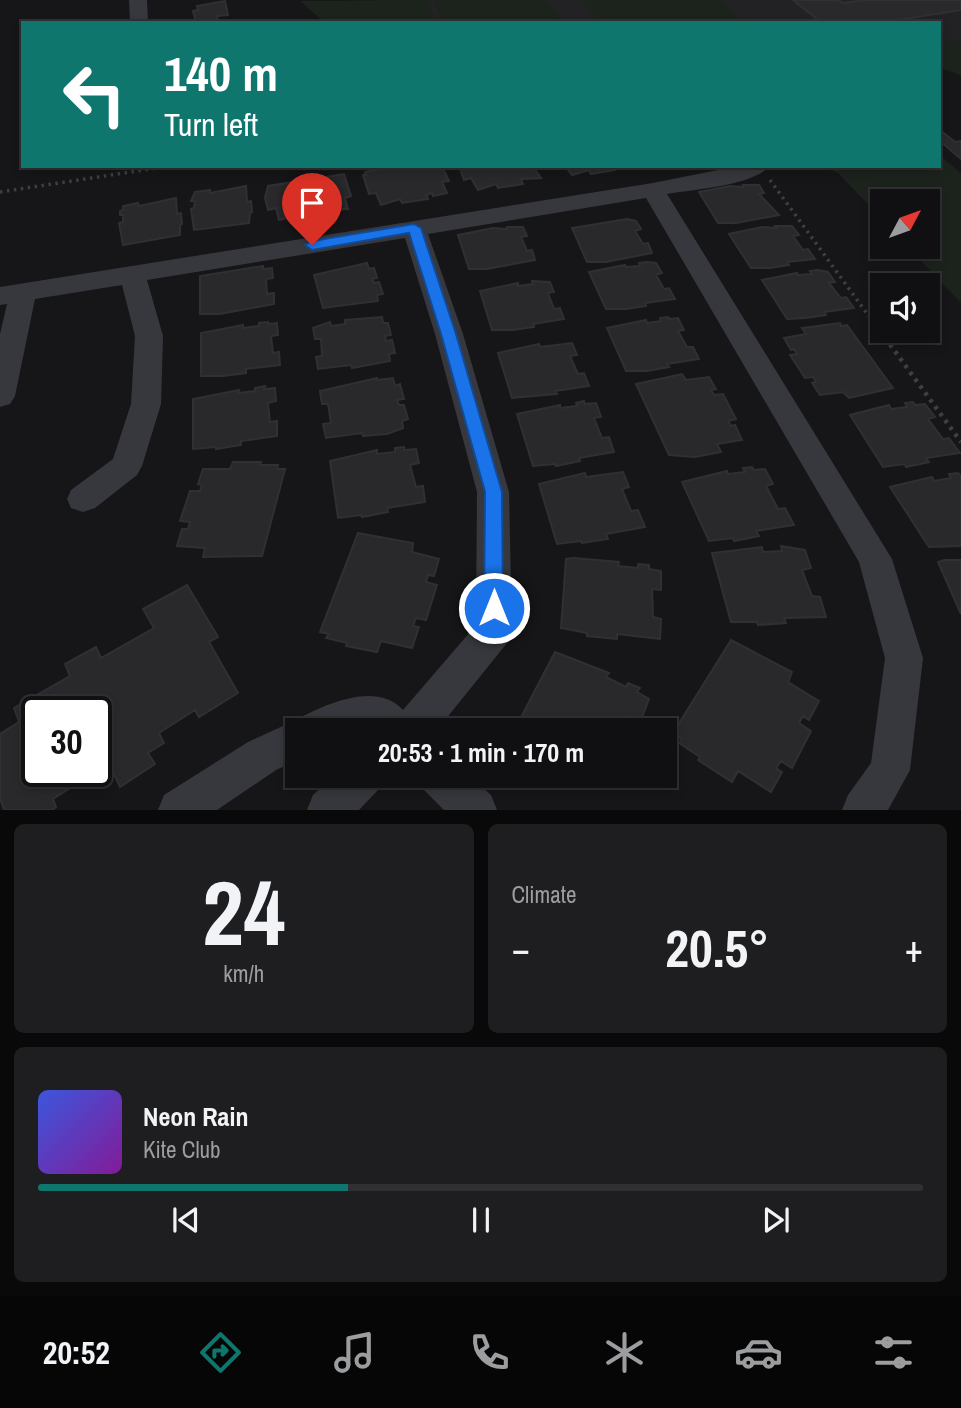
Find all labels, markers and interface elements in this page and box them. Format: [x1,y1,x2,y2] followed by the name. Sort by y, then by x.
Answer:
[164,40,278,106] text: 140 m
[49,49,140,140] icon: left
[164,103,258,146] text: Turn left
[282,173,342,245] pin
[293,184,331,222] icon: arrive
[870,189,940,259] north arrow
[870,189,940,343] map controls
[870,273,940,343] button: sound
[457,571,531,645] position arrow
[21,696,112,787] speed limit sign: 30
[378,735,584,770] text: 20:53 · 1 min · 170 m
[202,851,285,973] text: 24
[512,879,576,910] text: Climate
[665,913,769,983] text: 20.5°
[512,923,530,974] text: −
[905,923,923,974] text: +
[223,958,264,989] text: km/h
[143,1099,248,1134] text: Neon Rain
[143,1134,221,1165] text: Kite Club
[167,1201,205,1239] icon: previous
[462,1201,500,1239] icon: pause
[757,1201,795,1239] icon: next
[196,1328,245,1377] icon: directions
[330,1328,379,1377] icon: music
[465,1328,514,1377] icon: phone
[600,1328,649,1377] icon: climate
[734,1328,783,1377] icon: car
[869,1328,918,1377] icon: filters
[43,1331,110,1374] text: 20:52

